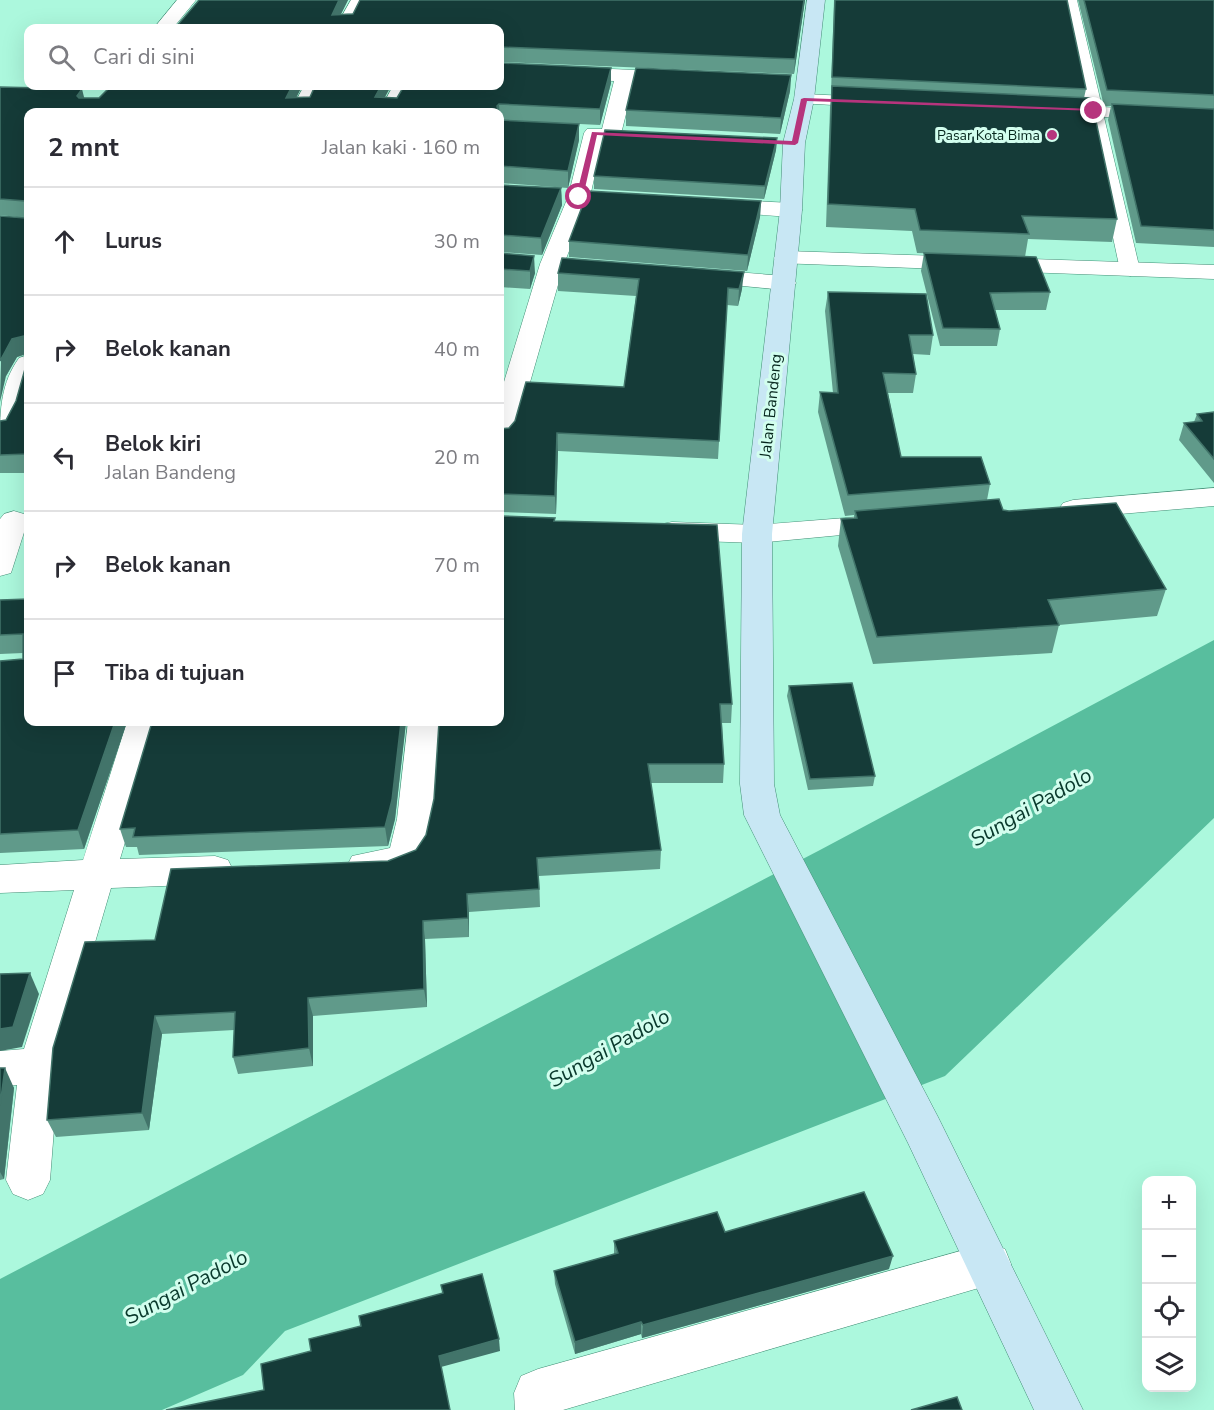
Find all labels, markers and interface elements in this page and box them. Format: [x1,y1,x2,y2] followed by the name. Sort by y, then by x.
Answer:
[24,24,504,90] search box
[45,41,78,74] icon: search
[93,42,195,72] text: Cari di sini
[1080,97,1106,123] route end
[937,126,1040,145] place label: Pasar Kota Bima
[1045,128,1059,142] marker: Pasar Kota Bima
[48,130,119,165] text: 2 mnt
[322,134,480,161] text: Jalan kaki · 160 m
[565,183,591,209] route start
[48,225,81,258] icon: ahead
[105,226,162,256] text: Lurus
[434,228,480,255] text: 30 m
[48,333,81,366] icon: right
[105,334,231,364] text: Belok kanan
[434,336,480,363] text: 40 m
[754,353,787,460] street label: Jalan Bandeng
[105,429,201,459] text: Belok kiri
[48,441,81,474] icon: left
[434,444,480,471] text: 20 m
[105,459,236,486] text: Jalan Bandeng
[48,549,81,582] icon: right
[105,550,231,580] text: Belok kanan
[434,552,480,579] text: 70 m
[48,657,81,690] icon: arrive
[105,658,245,688] text: Tiba di tujuan
[965,761,1097,853] water label: Sungai Padolo
[543,1002,675,1094] water label: Sungai Padolo
[1142,1176,1196,1392] map controls
[1142,1176,1196,1230] button: +
[1142,1230,1196,1284] button: −
[119,1243,253,1331] water label: Sungai Padolo
[1142,1284,1196,1338] button: locate
[1142,1338,1196,1392] button: layers

